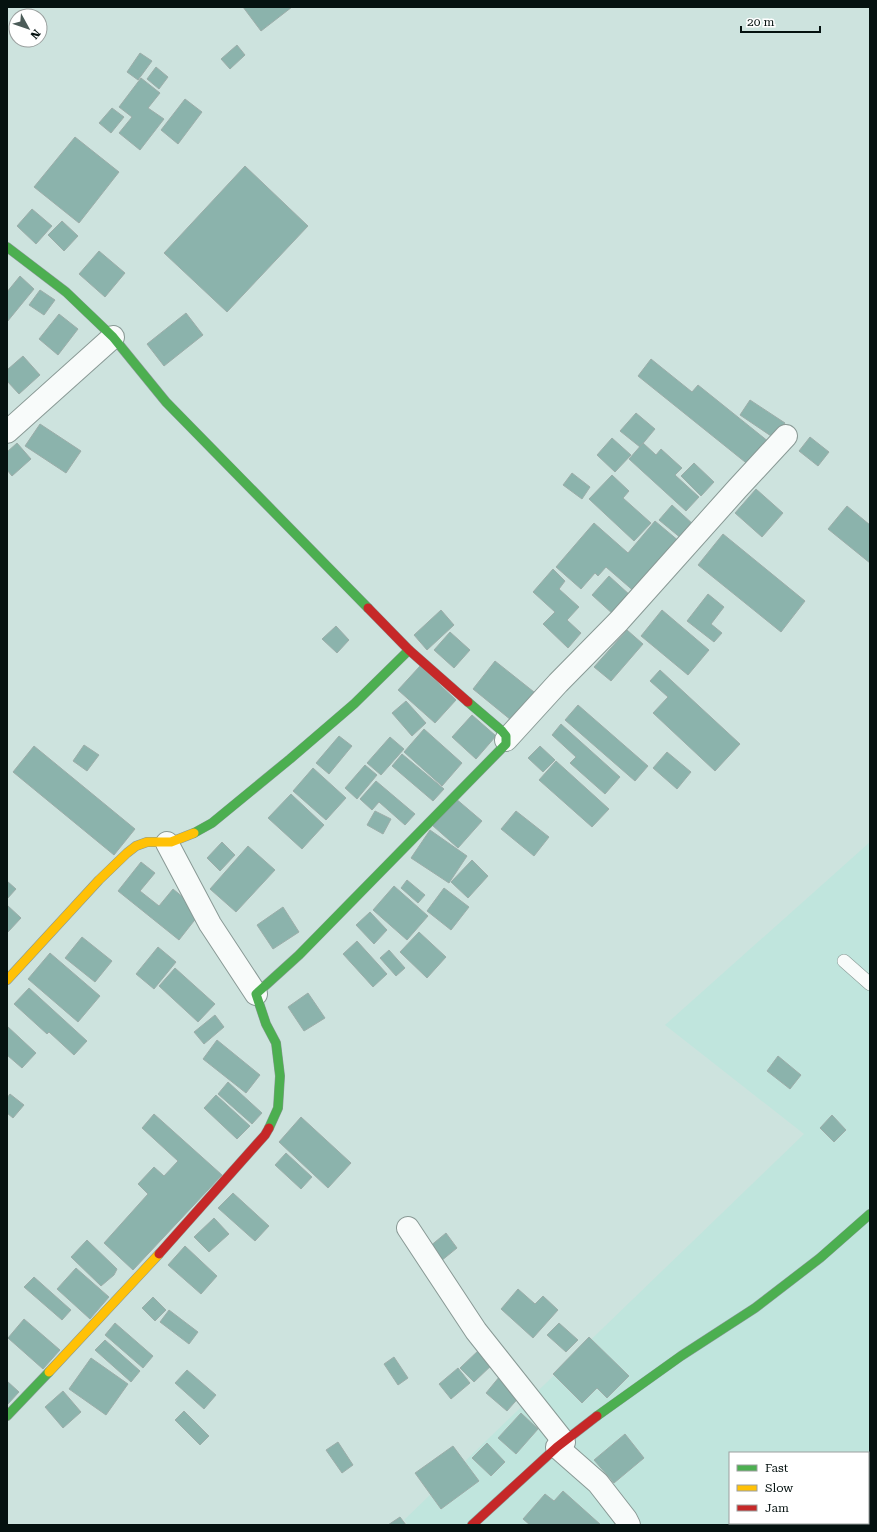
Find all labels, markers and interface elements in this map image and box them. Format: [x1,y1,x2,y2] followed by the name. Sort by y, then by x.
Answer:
[8,8,48,48] north arrow
[741,8,820,34] scale bar
[747,15,774,29] text: 20 m
[27,27,43,42] text: N
[729,1452,869,1524] legend
[765,1461,789,1475] text: Fast
[765,1481,793,1495] text: Slow
[765,1501,789,1515] text: Jam

